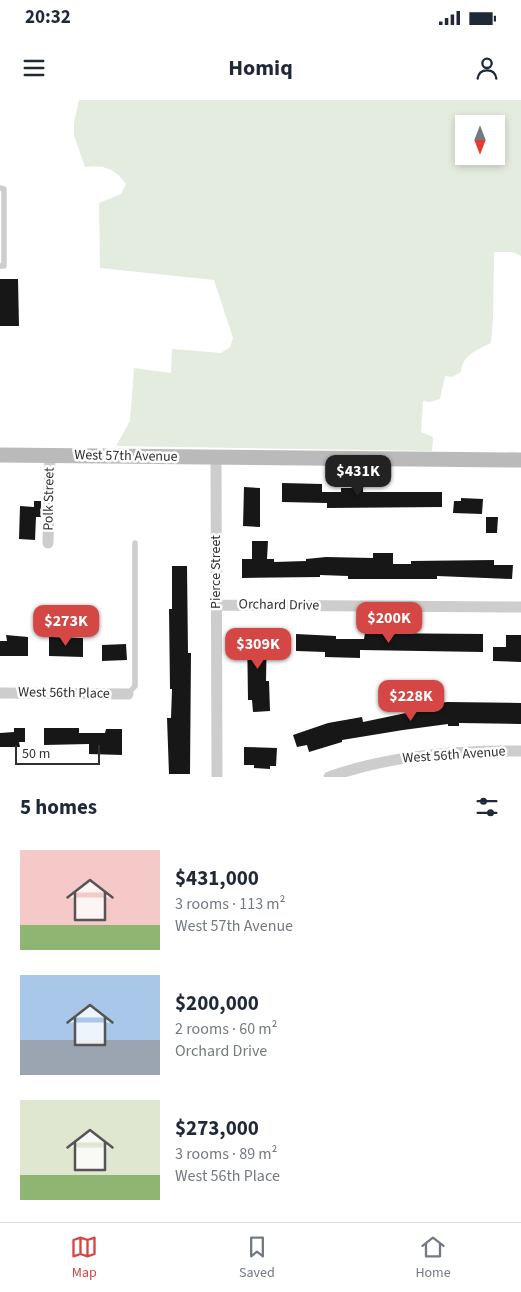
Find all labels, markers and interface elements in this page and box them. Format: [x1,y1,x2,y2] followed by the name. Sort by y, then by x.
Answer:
[25,4,71,31] text: 20:32
[228,52,293,84] text: Homiq
[20,54,48,82] icon: menu
[473,54,501,82] icon: person
[455,115,505,165] north arrow
[455,115,505,165] map controls
[74,445,178,467] street label: West 57th Avenue
[323,454,393,497] pin: $431K
[336,460,380,482] text: $431K
[38,467,60,531] street label: Polk Street
[206,535,226,609] street label: Pierce Street
[238,594,320,616] street label: Orchard Drive
[354,602,424,644] pin: $200K
[31,604,101,647] pin: $273K
[367,607,411,629] text: $200K
[44,610,88,632] text: $273K
[223,628,293,670] pin: $309K
[236,633,280,655] text: $309K
[376,680,446,722] pin: $228K
[18,682,110,704] street label: West 56th Place
[389,685,433,707] text: $228K
[402,741,506,769] street label: West 56th Avenue
[15,742,100,765] scale bar
[22,744,50,764] text: 50 m
[20,792,97,822] text: 5 homes
[473,793,501,821] icon: filters
[175,863,259,893] text: $431,000
[60,870,120,930] icon: home
[175,893,285,915] text: 3 rooms · 113 m²
[175,915,293,937] text: West 57th Avenue
[175,988,259,1018] text: $200,000
[60,995,120,1055] icon: home
[175,1018,277,1040] text: 2 rooms · 60 m²
[175,1040,267,1062] text: Orchard Drive
[175,1113,259,1143] text: $273,000
[60,1120,120,1180] icon: home
[175,1143,277,1165] text: 3 rooms · 89 m²
[175,1165,280,1187] text: West 56th Place
[70,1233,98,1283] tab: Map
[239,1233,275,1283] tab: Saved
[415,1233,451,1283] tab: Home

